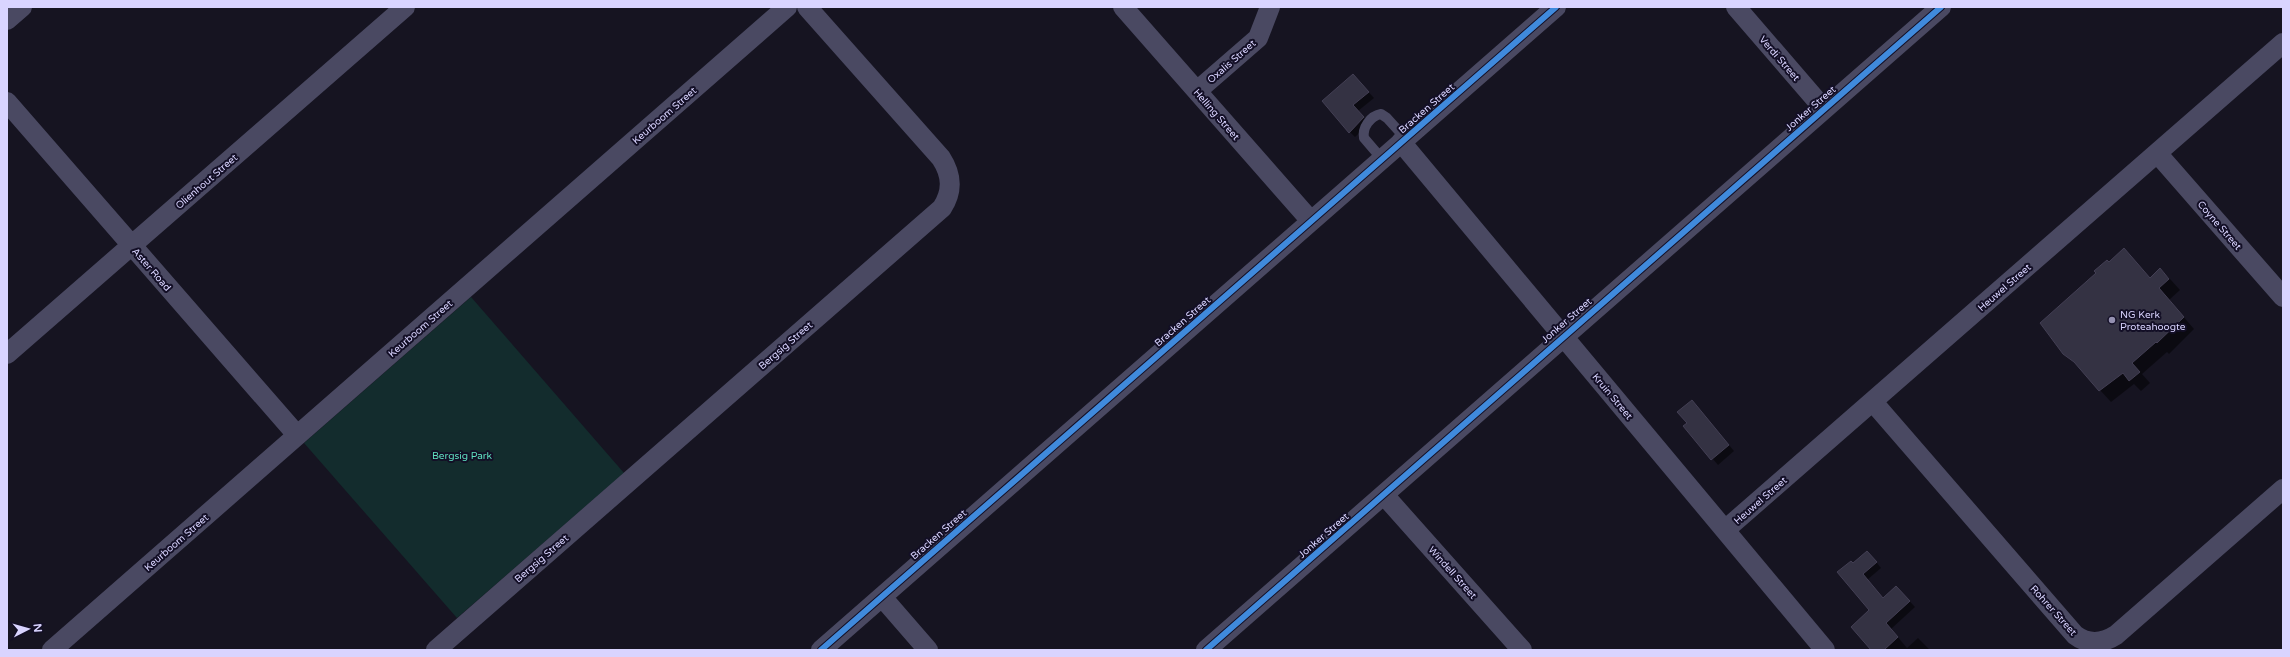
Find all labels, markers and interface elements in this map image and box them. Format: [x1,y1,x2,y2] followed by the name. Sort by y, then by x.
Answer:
[1756,34,1802,84] street label: Verdi Street
[1205,37,1258,86] street label: Oxalis Street
[1396,81,1457,136] street label: Bracken Street
[1783,83,1838,134] street label: Jonker Street
[630,85,699,147] street label: Keurboom Street
[1191,87,1242,143] street label: Helling Street
[173,152,240,212] street label: Olienhout Street
[2195,199,2244,253] street label: Coyne Street
[129,246,173,294] street label: Aster Road
[1976,261,2034,314] street label: Heuwel Street
[1152,294,1213,349] street label: Bracken Street
[1539,295,1594,346] street label: Jonker Street
[386,298,455,360] street label: Keurboom Street
[2120,309,2186,333] place label: NG Kerk Proteahoogte
[2107,315,2117,325] marker: NG Kerk Proteahoogte
[756,319,815,372] street label: Bergsig Street
[1590,371,1635,422] street label: Kruin Street
[432,450,493,462] park label: Bergsig Park
[1732,474,1790,527] street label: Heuwel Street
[908,507,969,562] street label: Bracken Street
[1296,510,1351,561] street label: Jonker Street
[142,512,211,574] street label: Keurboom Street
[512,532,571,585] street label: Bergsig Street
[1425,544,1479,602] street label: Windell Street
[2028,583,2079,638] street label: Rohrer Street
[8,609,48,649] north arrow
[31,623,44,633] text: N

